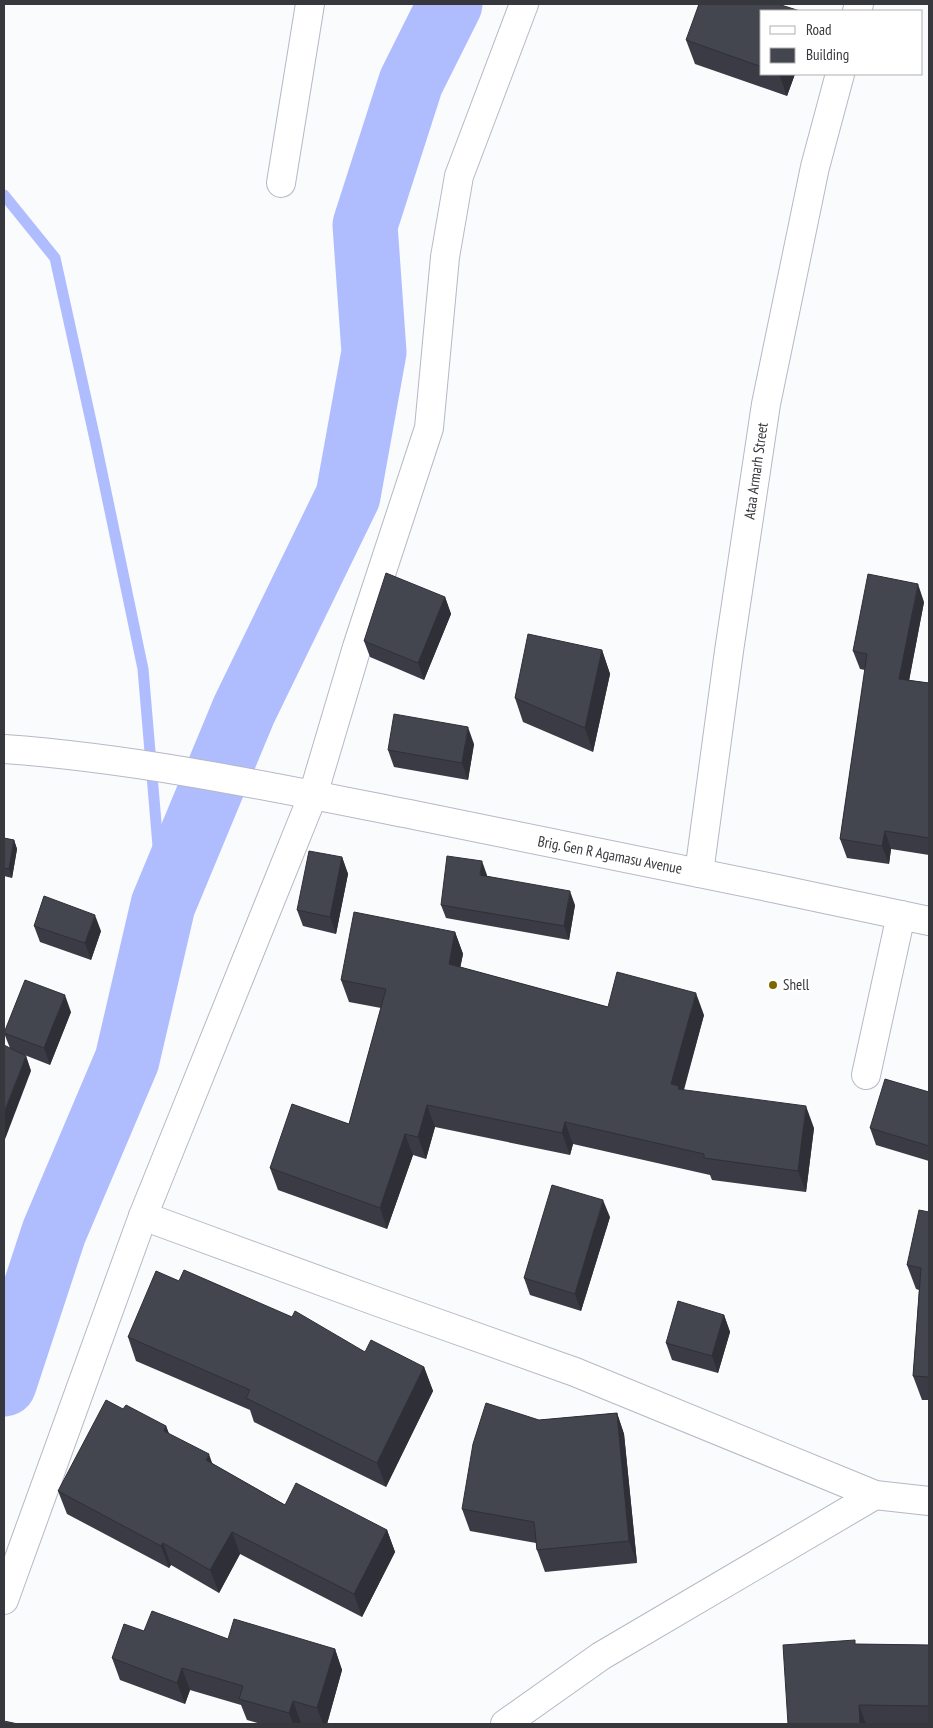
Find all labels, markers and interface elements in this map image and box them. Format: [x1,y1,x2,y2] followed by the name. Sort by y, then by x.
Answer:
[760,10,923,75] legend
[806,20,832,39] text: Road
[806,45,849,64] text: Building
[739,421,772,521] street label: Ataa Armarh Street
[536,831,684,878] street label: Brig. Gen R Agamasu Avenue
[783,975,810,994] place label: Shell
[767,979,779,991] marker: Shell

